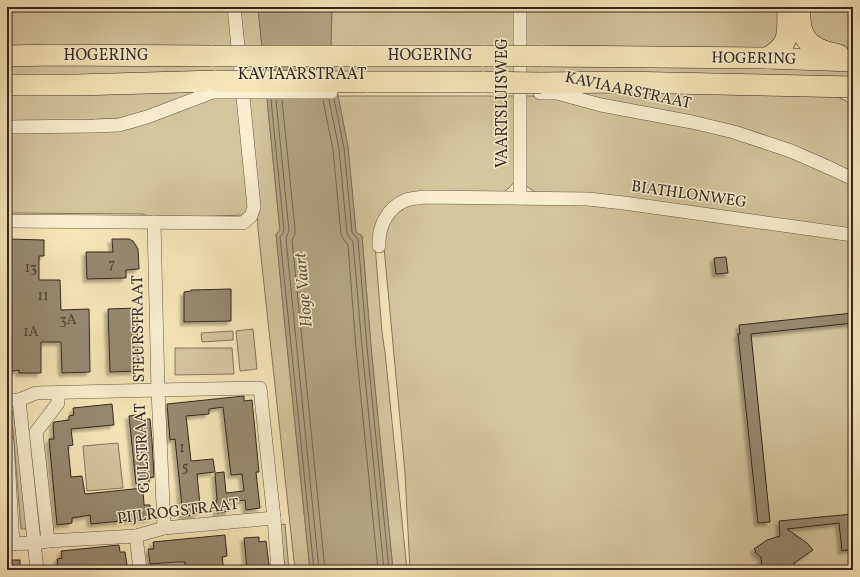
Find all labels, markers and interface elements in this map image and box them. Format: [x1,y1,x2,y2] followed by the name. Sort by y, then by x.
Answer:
[492,38,514,168] street label: VAARTSLUISWEG
[63,45,149,67] street label: HOGERING
[387,45,473,67] street label: HOGERING
[711,47,797,71] street label: HOGERING
[238,64,366,86] street label: KAVIAARSTRAAT
[563,67,693,115] street label: KAVIAARSTRAAT
[630,176,748,214] street label: BIATHLONWEG
[289,251,319,328] water label: Hoge Vaart
[109,255,116,274] house number: 7
[25,259,37,278] house number: 13
[127,275,151,383] street label: STEURSTRAAT
[38,287,48,306] house number: 11
[59,311,77,330] house number: 3A
[23,323,39,342] house number: 1A
[130,402,156,494] street label: GULSTRAAT
[179,439,185,458] house number: 1
[182,458,188,477] house number: 5
[116,494,240,530] street label: PIJLROGSTRAAT

